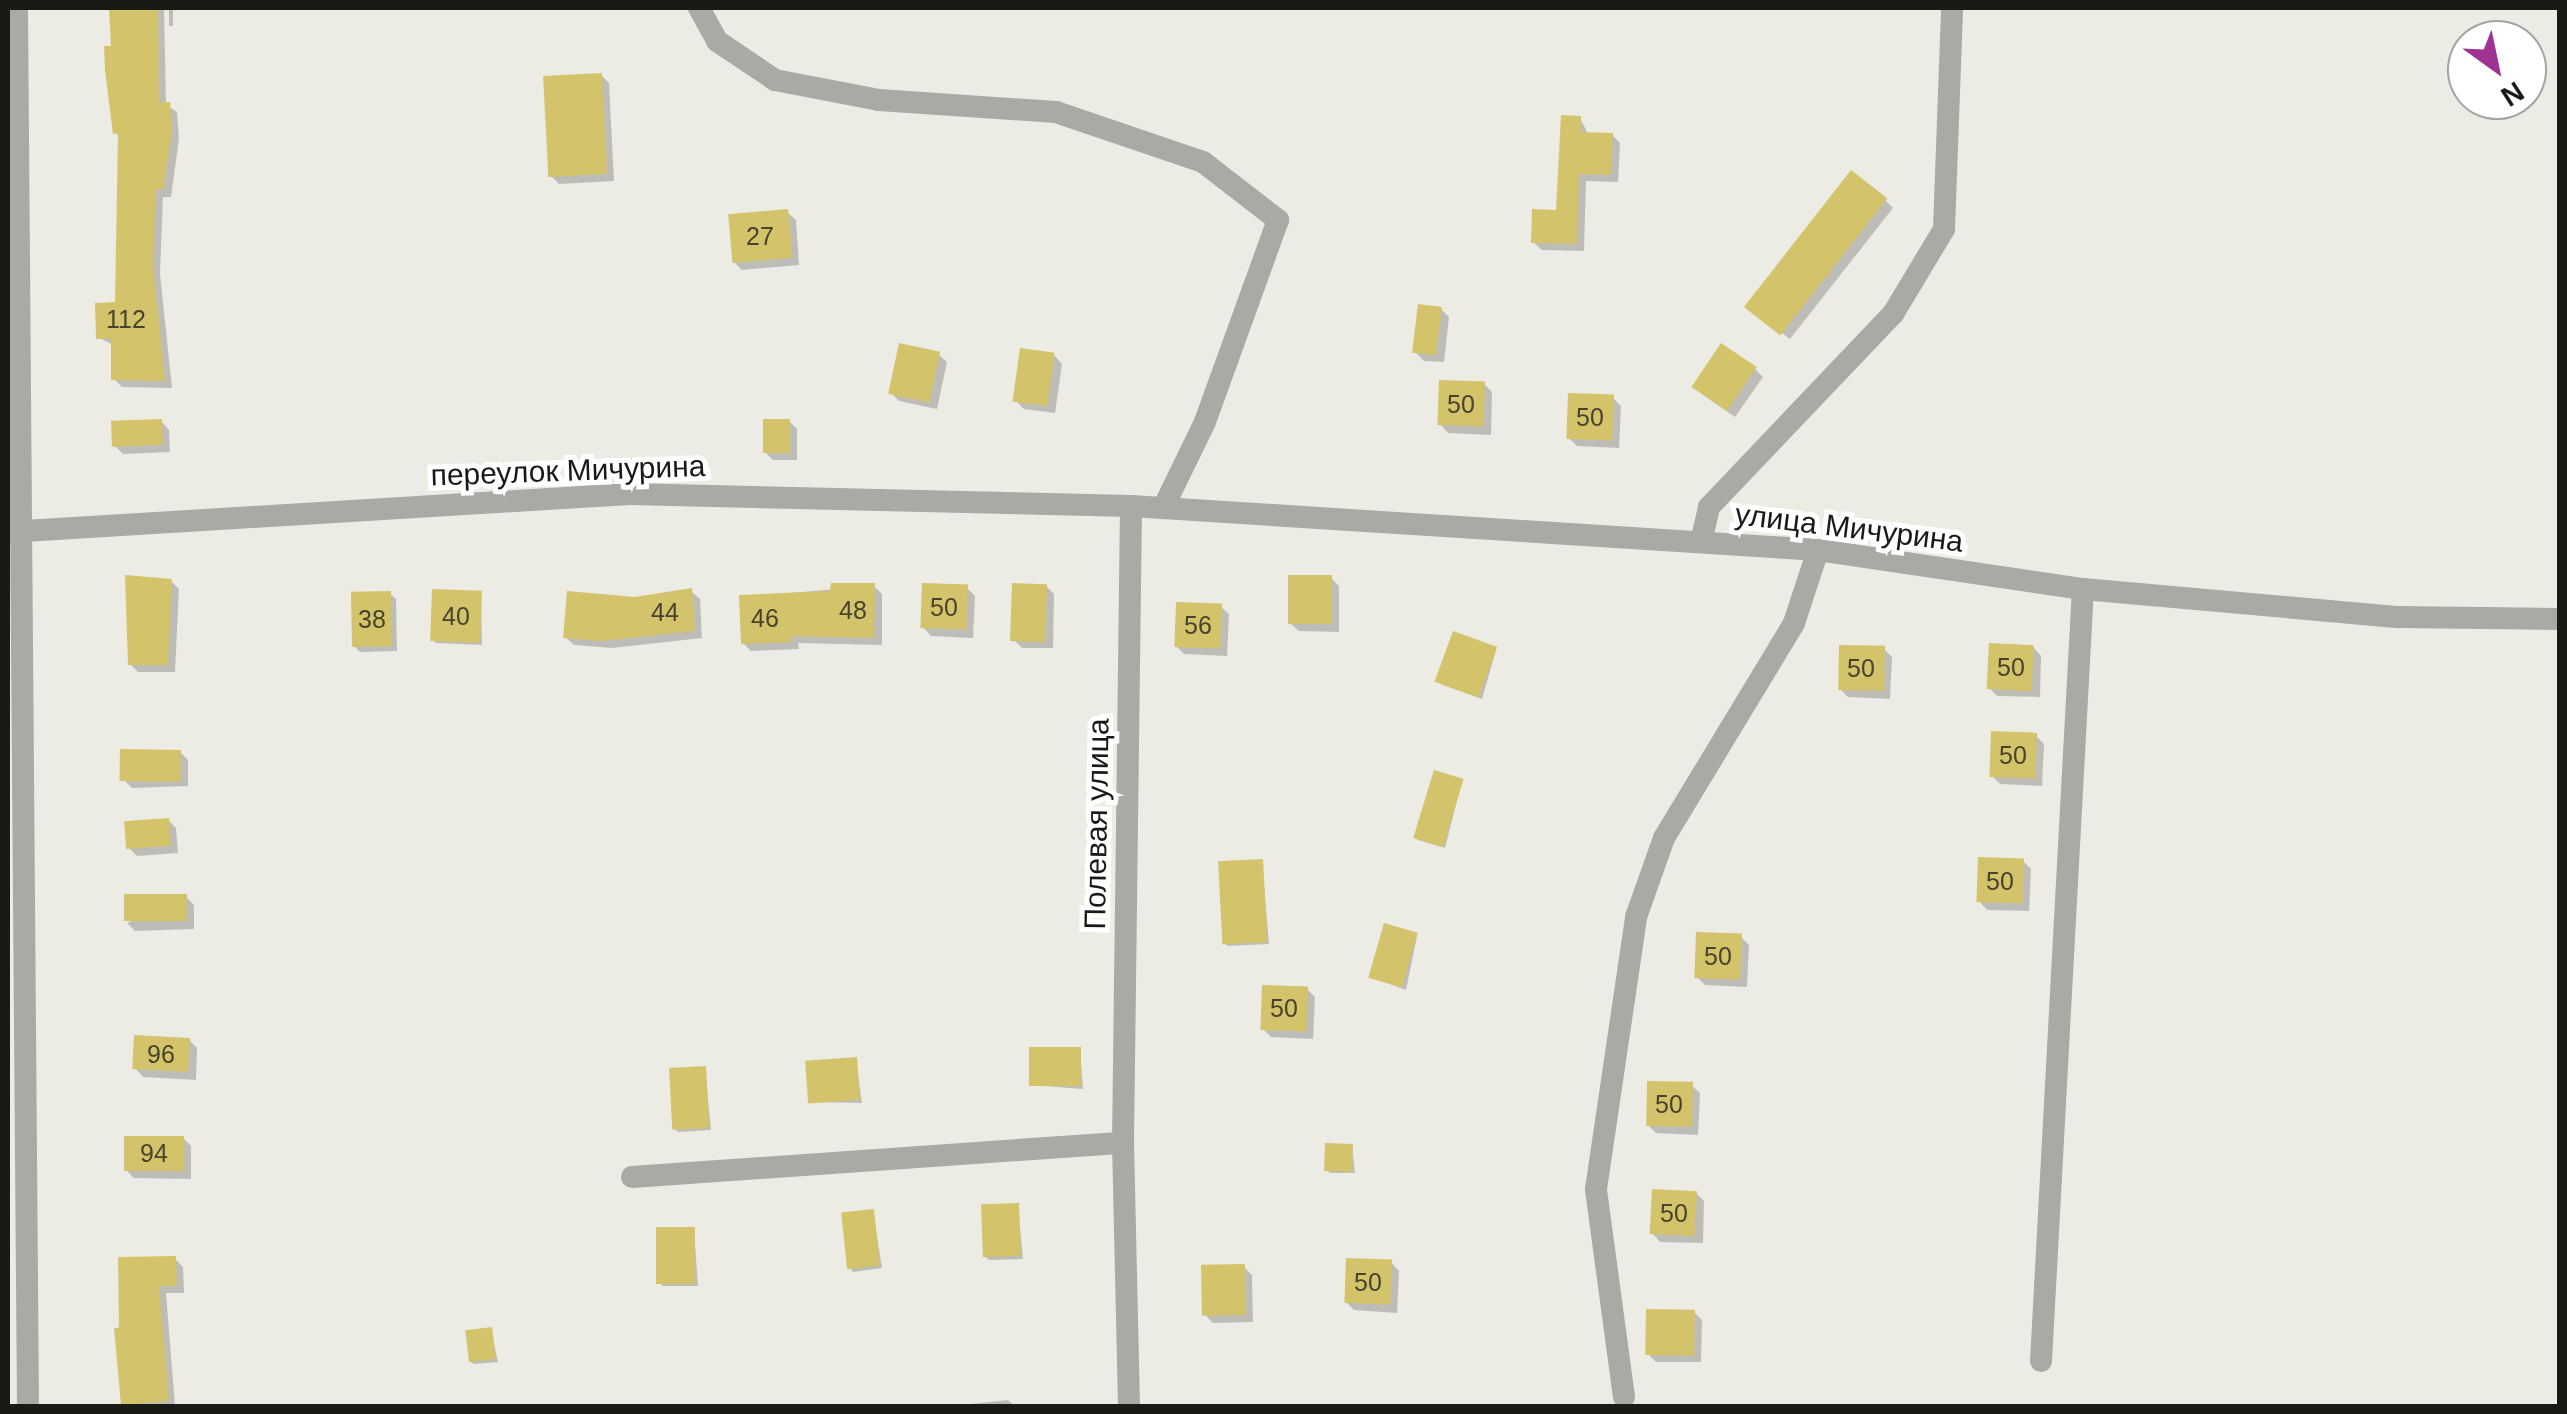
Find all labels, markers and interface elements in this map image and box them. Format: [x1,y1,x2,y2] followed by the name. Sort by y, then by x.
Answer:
[2447,20,2547,120] north arrow
[2496,75,2529,112] text: N
[746,221,774,251] house number: 27
[106,304,146,334] house number: 112
[1447,389,1475,419] house number: 50
[1576,402,1604,432] house number: 50
[430,448,706,494] street label: переулок Мичурина
[1733,496,1965,560] street label: улица Мичурина
[930,592,958,622] house number: 50
[839,595,867,625] house number: 48
[651,597,679,627] house number: 44
[442,601,470,631] house number: 40
[751,603,779,633] house number: 46
[358,604,386,634] house number: 38
[1184,610,1212,640] house number: 56
[1997,652,2025,682] house number: 50
[1847,653,1875,683] house number: 50
[1077,718,1117,930] street label: Полевая улица
[1999,740,2027,770] house number: 50
[1986,866,2014,896] house number: 50
[1704,941,1732,971] house number: 50
[1270,993,1298,1023] house number: 50
[147,1039,175,1069] house number: 96
[1655,1089,1683,1119] house number: 50
[140,1138,168,1168] house number: 94
[1660,1198,1688,1228] house number: 50
[1354,1267,1382,1297] house number: 50

